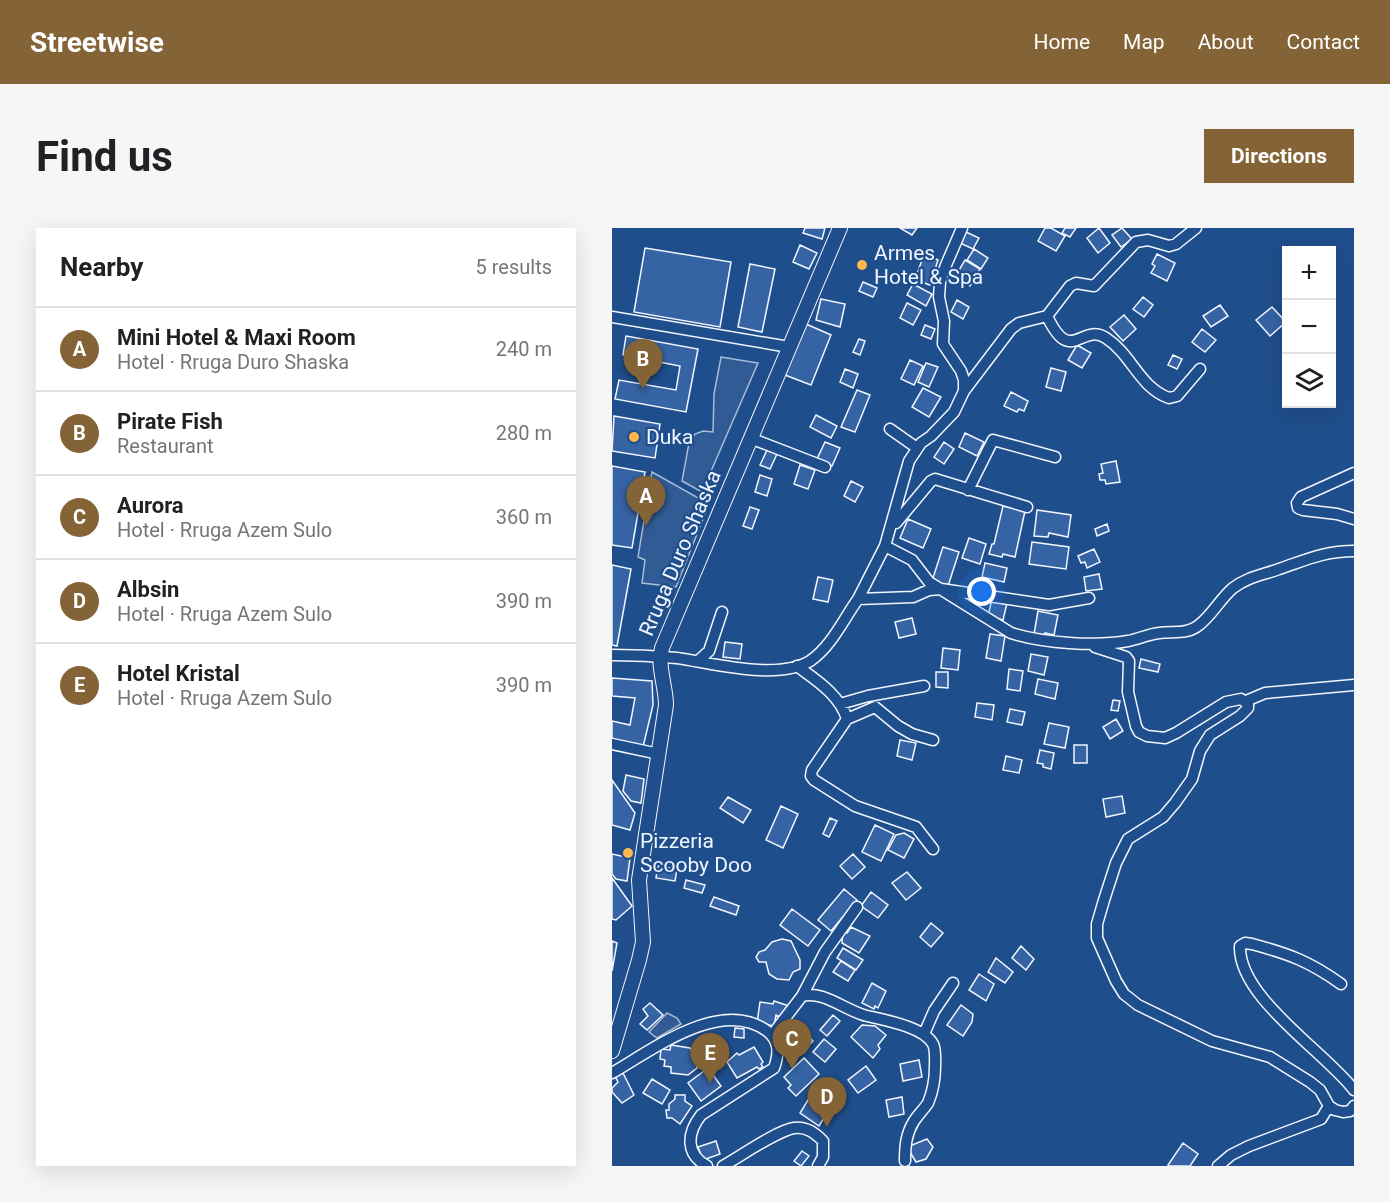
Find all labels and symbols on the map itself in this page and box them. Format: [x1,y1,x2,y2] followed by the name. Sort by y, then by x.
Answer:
[874,241,983,289] place label: Armes Hotel & Spa
[855,258,869,272] marker: Armes Hotel & Spa
[624,340,663,389] pin: B
[646,425,693,449] place label: Duka
[627,430,641,444] marker: Duka
[634,466,726,640] street label: Rruga Duro Shaska
[627,476,666,526] pin: A
[967,577,996,606] your location
[640,829,752,877] place label: Pizzeria Scooby Doo
[621,846,635,860] marker: Pizzeria Scooby Doo
[772,1020,812,1069] pin: C
[690,1034,730,1083] pin: E
[808,1078,846,1127] pin: D

